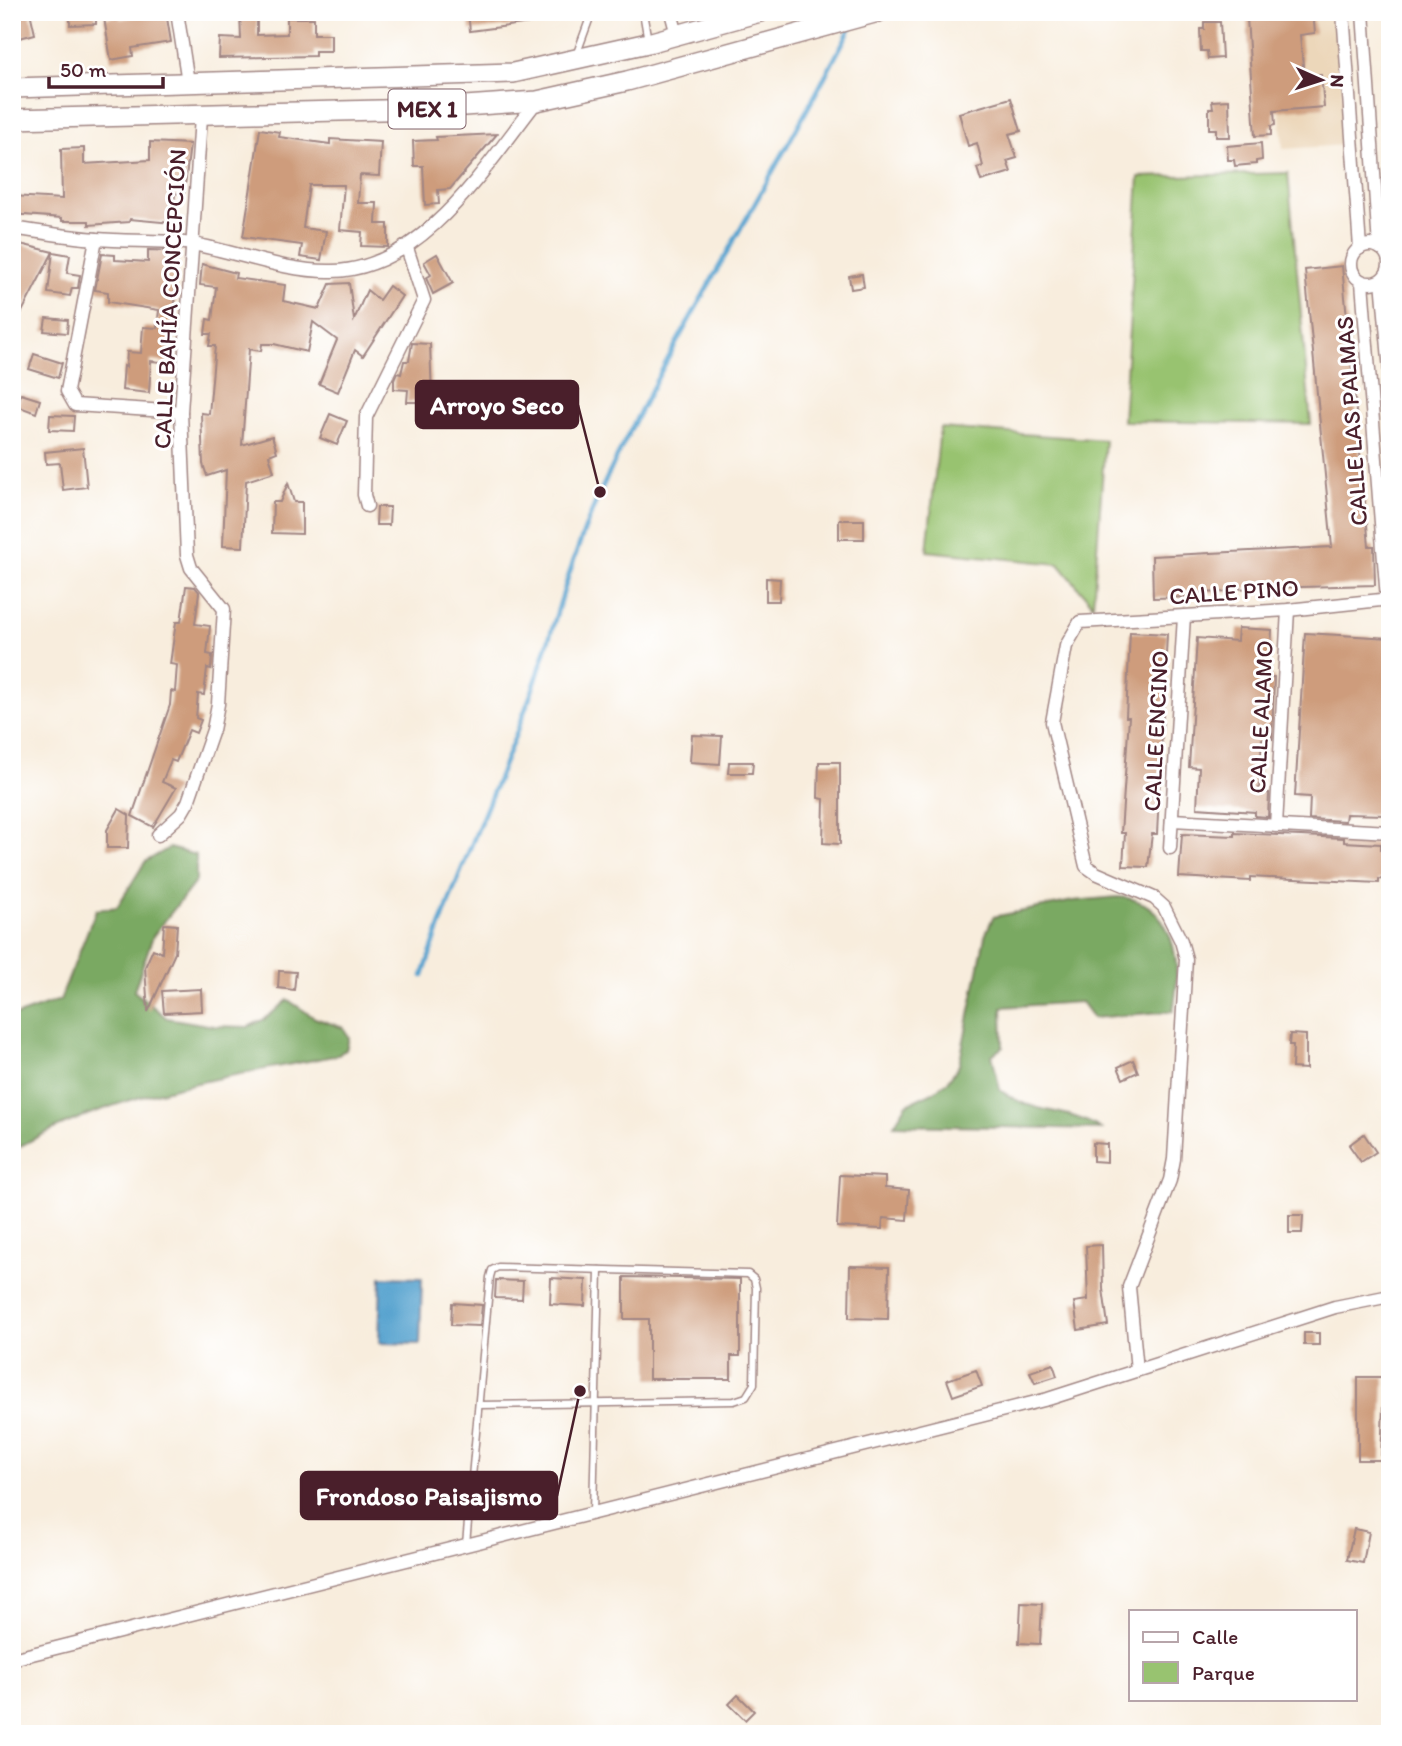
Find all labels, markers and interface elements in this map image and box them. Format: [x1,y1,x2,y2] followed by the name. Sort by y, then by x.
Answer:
[49,46,163,90] scale bar
[1286,46,1356,116] north arrow
[60,57,107,82] text: 50 m
[1326,74,1349,88] text: N
[388,90,466,128] road number: MEX 1
[147,148,192,450] street label: CALLE BAHÍA CONCEPCIÓN
[1330,315,1373,527] street label: CALLE LAS PALMAS
[416,381,578,428] callout: Arroyo Seco
[429,389,564,421] text: Arroyo Seco
[1168,572,1300,611] street label: CALLE PINO
[1242,640,1279,794] street label: CALLE ALAMO
[1137,650,1174,812] street label: CALLE ENCINO
[301,1472,557,1519] callout: Frondoso Paisajismo
[316,1480,542,1512] text: Frondoso Paisajismo
[1129,1610,1356,1700] legend
[1192,1624,1238,1649] text: Calle
[1192,1660,1255,1685] text: Parque

